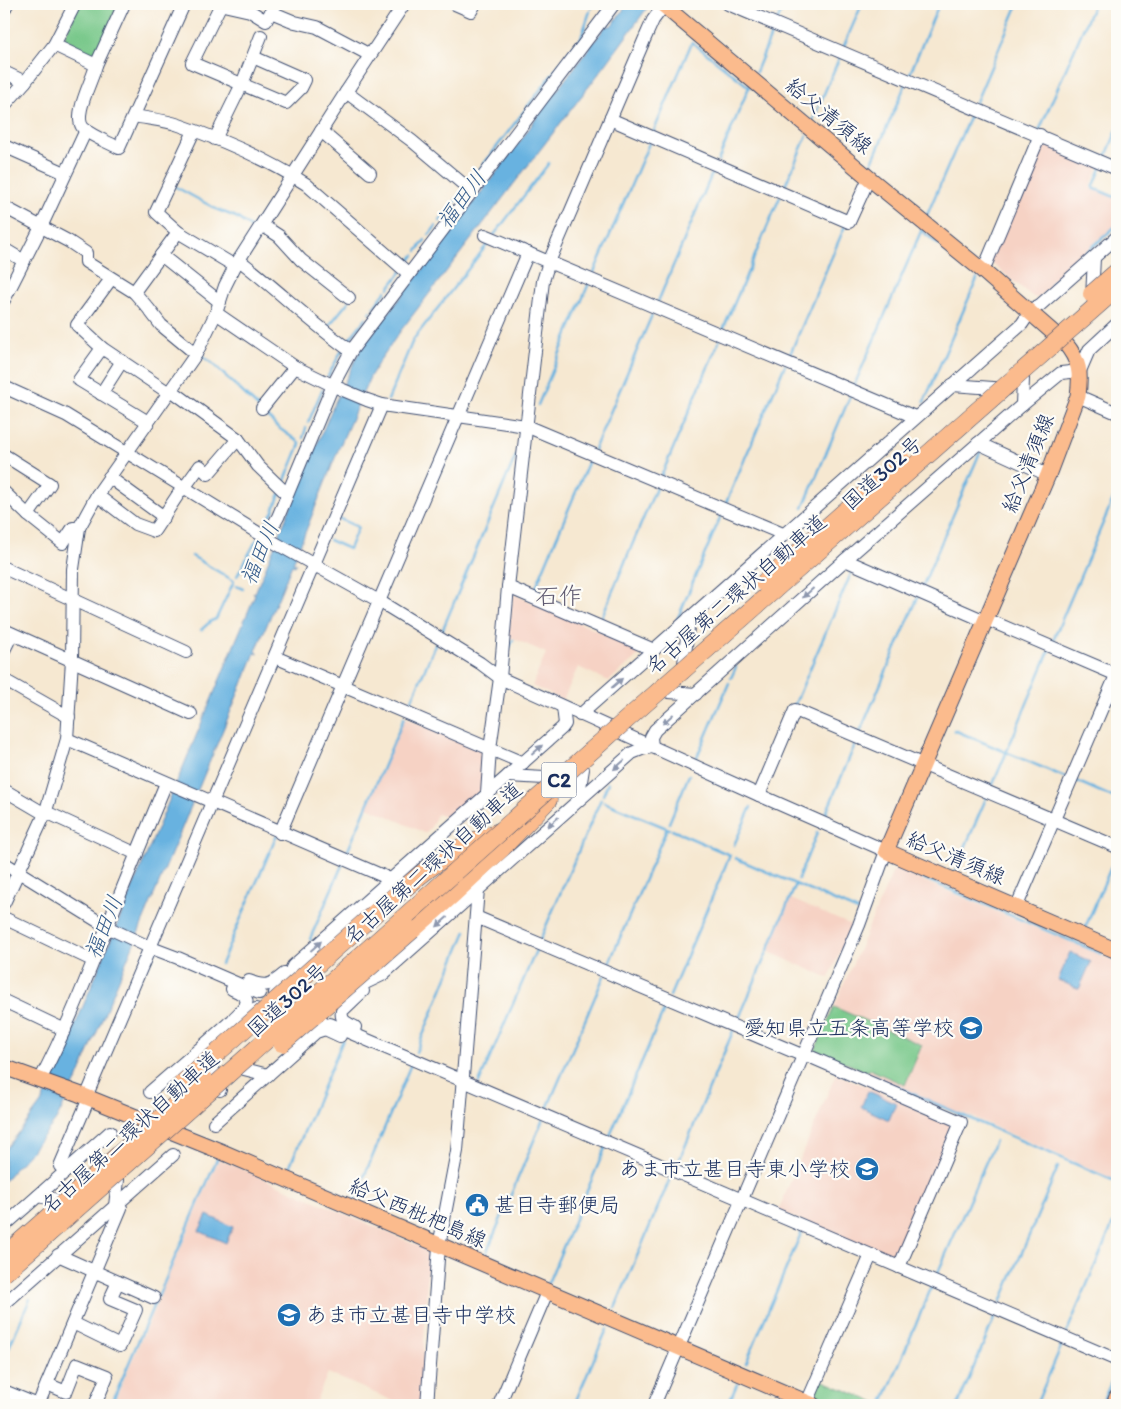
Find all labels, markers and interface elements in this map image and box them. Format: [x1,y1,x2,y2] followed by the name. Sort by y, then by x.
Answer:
[781,72,878,159] street label: 給父清須線
[431,165,492,234] water label: 福田川
[996,409,1059,516] street label: 給父清須線
[837,430,927,515] street label: 国道302号
[640,508,831,679] street label: 名古屋第二環状自動車道
[234,518,285,589] water label: 福田川
[535,581,583,610] district label: 石作
[802,587,815,598] one-way arrow
[610,677,623,688] one-way arrow
[662,713,674,725] one-way arrow
[530,744,542,756] one-way arrow
[612,759,625,770] one-way arrow
[542,762,576,798] road number: C2
[338,776,527,949] street label: 名古屋第二環状自動車道
[547,817,560,828] one-way arrow
[903,826,1009,890] street label: 給父清須線
[79,892,128,963] water label: 福田川
[435,916,448,927] one-way arrow
[309,940,321,952] one-way arrow
[242,957,332,1042] street label: 国道302号
[744,1015,954,1040] place label: 愛知県立五条高等学校
[958,1015,984,1041] school or university icon: 愛知県立五条高等学校
[35,1045,224,1218] street label: 名古屋第二環状自動車道
[619,1156,850,1181] place label: あま市立甚目寺東小学校
[854,1156,880,1182] school or university icon: あま市立甚目寺東小学校
[346,1172,491,1253] street label: 給父西枇杷島線
[464,1192,490,1218] public building icon: 甚目寺郵便局
[494,1192,620,1217] place label: 甚目寺郵便局
[276,1302,302,1328] school or university icon: あま市立甚目寺中学校
[306,1302,516,1327] place label: あま市立甚目寺中学校

